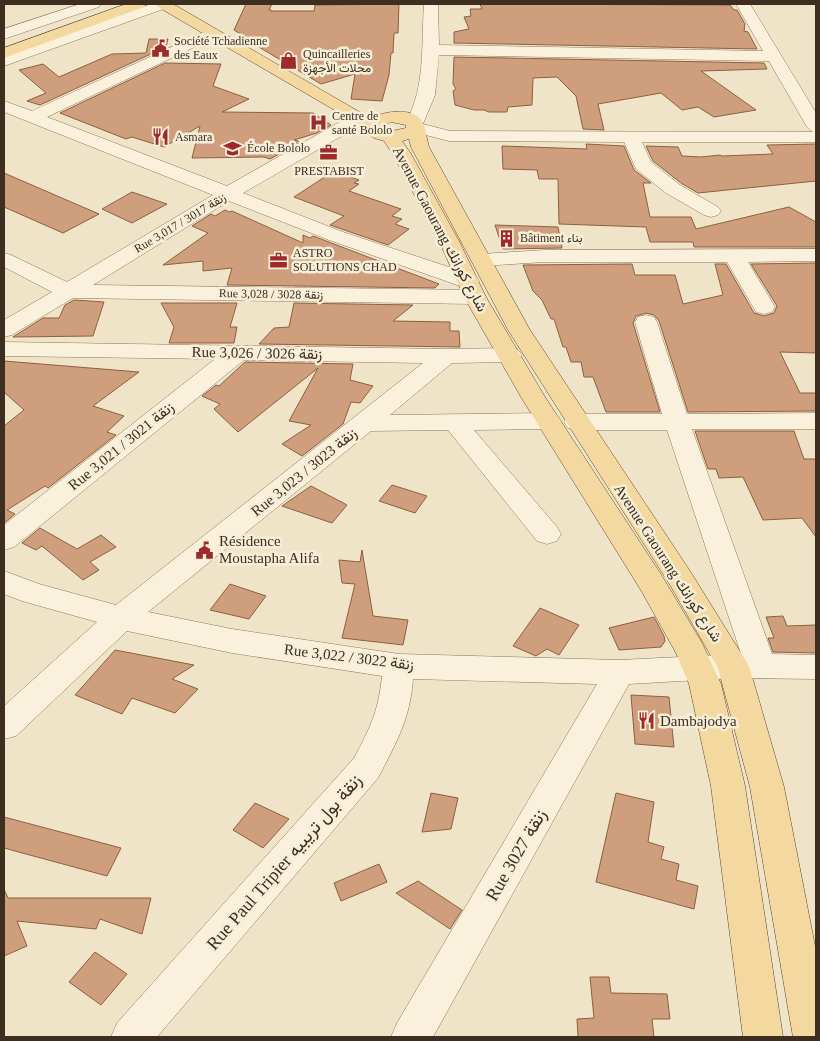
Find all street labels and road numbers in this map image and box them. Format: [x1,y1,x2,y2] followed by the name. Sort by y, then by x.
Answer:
[387,144,491,316] street label: Avenue Gaourang شارع كورانك
[132,190,229,257] street label: Rue 3,017 / زنقة 3017
[219,286,323,303] street label: Rue 3,028 / زنقة 3028
[191,344,322,363] street label: Rue 3,026 / زنقة 3026
[65,399,177,494] street label: Rue 3,021 / زنقة 3021
[248,425,360,520] street label: Rue 3,023 / زنقة 3023
[608,481,725,647] street label: Avenue Gaourang شارع كورانك
[283,641,415,674] street label: Rue 3,022 / زنقة 3022
[202,770,366,954] street label: Rue Paul Tripier زنقة بول تريبيه
[482,806,551,905] street label: Rue 3027 زنقة

